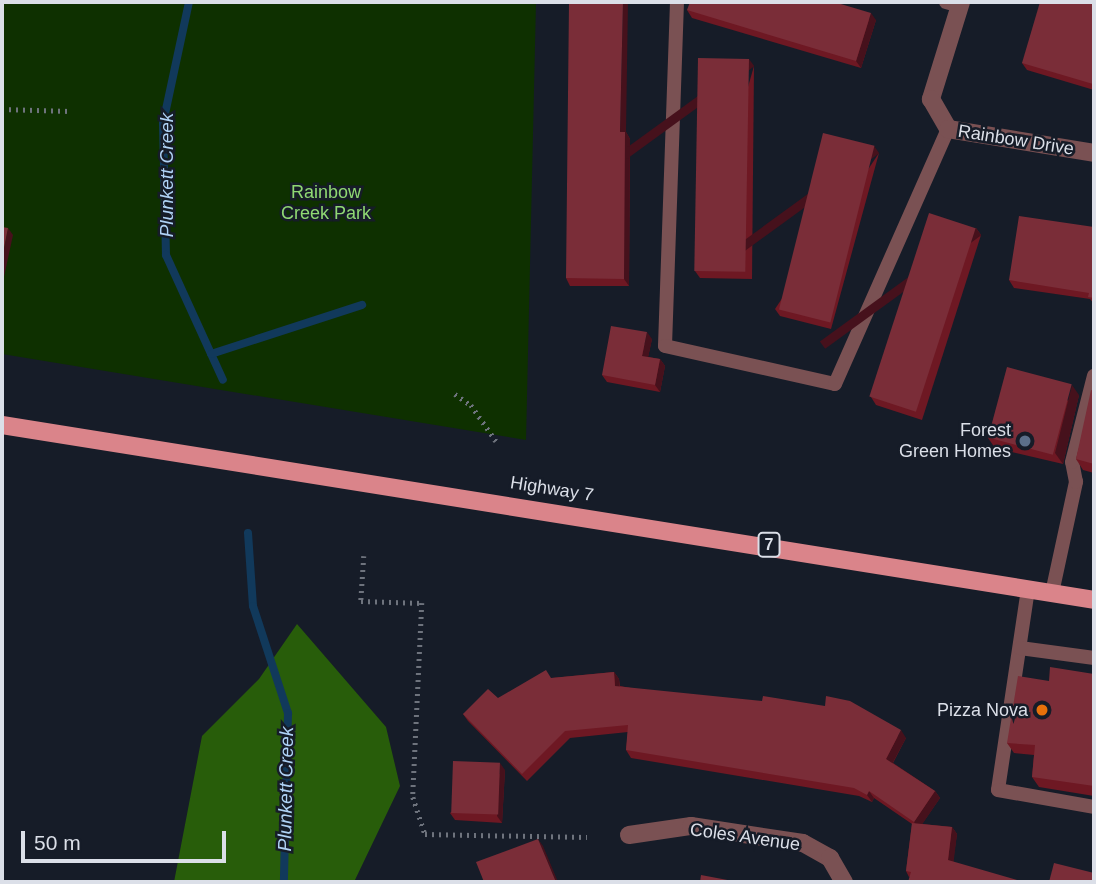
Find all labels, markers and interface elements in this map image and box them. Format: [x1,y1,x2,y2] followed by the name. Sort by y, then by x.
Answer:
[156,113,178,237] water label: Plunkett Creek
[957,120,1075,160] street label: Rainbow Drive
[281,182,371,224] park label: Rainbow Creek Park
[899,420,1011,462] place label: Forest Green Homes
[1017,433,1033,449] marker: Forest Green Homes
[509,472,595,506] street label: Highway 7
[757,532,781,558] road number: 7
[937,699,1028,721] place label: Pizza Nova
[1034,702,1050,718] marker: Pizza Nova
[274,727,298,851] water label: Plunkett Creek
[24,818,229,862] scale bar
[688,819,802,855] street label: Coles Avenue
[34,831,81,854] text: 50 m

